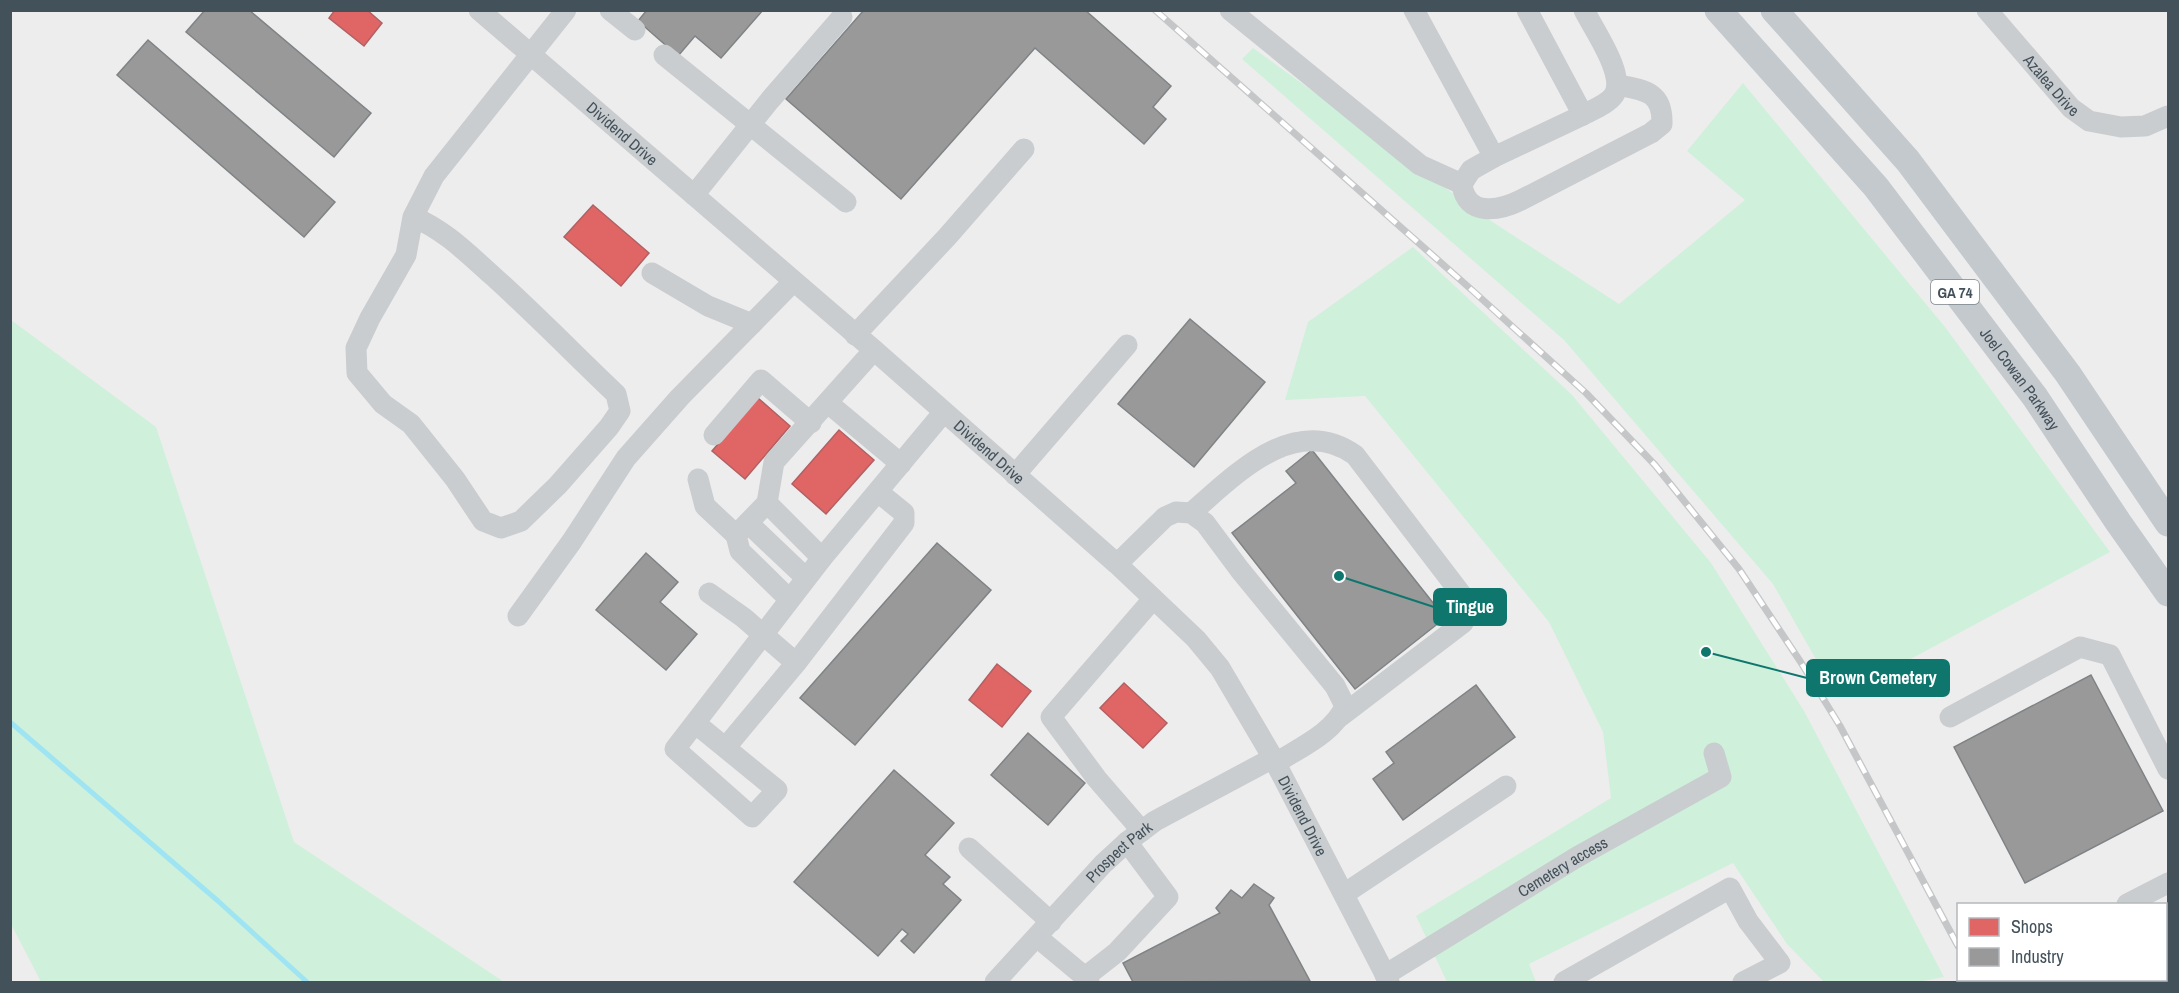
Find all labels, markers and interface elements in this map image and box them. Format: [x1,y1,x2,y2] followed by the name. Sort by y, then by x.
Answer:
[2018,49,2084,121] street label: Azalea Drive
[582,96,663,170] street label: Dividend Drive
[1931,280,1979,304] road number: GA 74
[1975,323,2065,435] street label: Joel Cowan Parkway
[949,414,1030,489] street label: Dividend Drive
[1434,589,1506,625] callout: Tingue
[1446,594,1494,619] text: Tingue
[1807,660,1949,696] callout: Brown Cemetery
[1819,665,1937,690] text: Brown Cemetery
[1273,772,1333,860] street label: Dividend Drive
[1081,816,1157,887] street label: Prospect Park
[1513,831,1611,902] street label: Cemetery access
[1957,903,2167,981] legend
[2011,914,2053,939] text: Shops
[2011,944,2064,969] text: Industry

